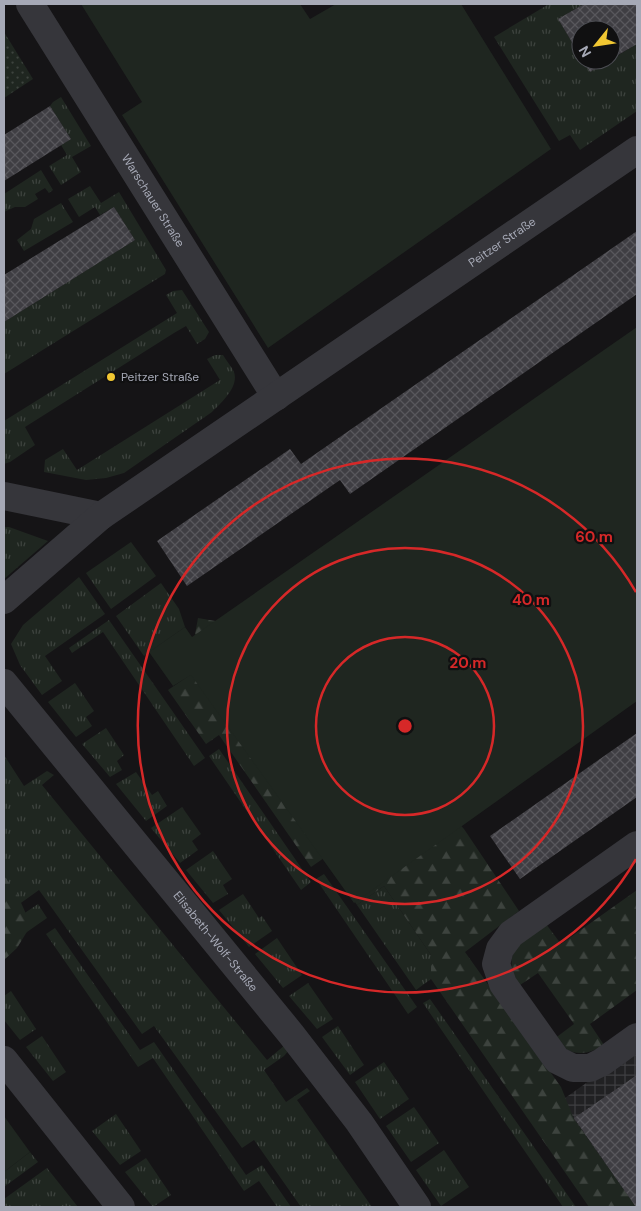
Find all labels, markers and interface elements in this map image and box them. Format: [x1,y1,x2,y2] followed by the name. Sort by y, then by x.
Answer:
[571,20,621,70] north arrow
[574,43,595,60] text: N
[118,151,188,250] street label: Warschauer Straße
[465,213,539,271] street label: Peitzer Straße
[121,369,199,385] place label: Peitzer Straße
[105,371,117,383] marker: Peitzer Straße
[575,527,613,547] text: 60 m
[512,590,550,610] text: 40 m
[450,653,486,673] text: 20 m
[396,717,414,735] centre of rings
[170,888,261,995] street label: Elisabeth-Wolf-Straße

